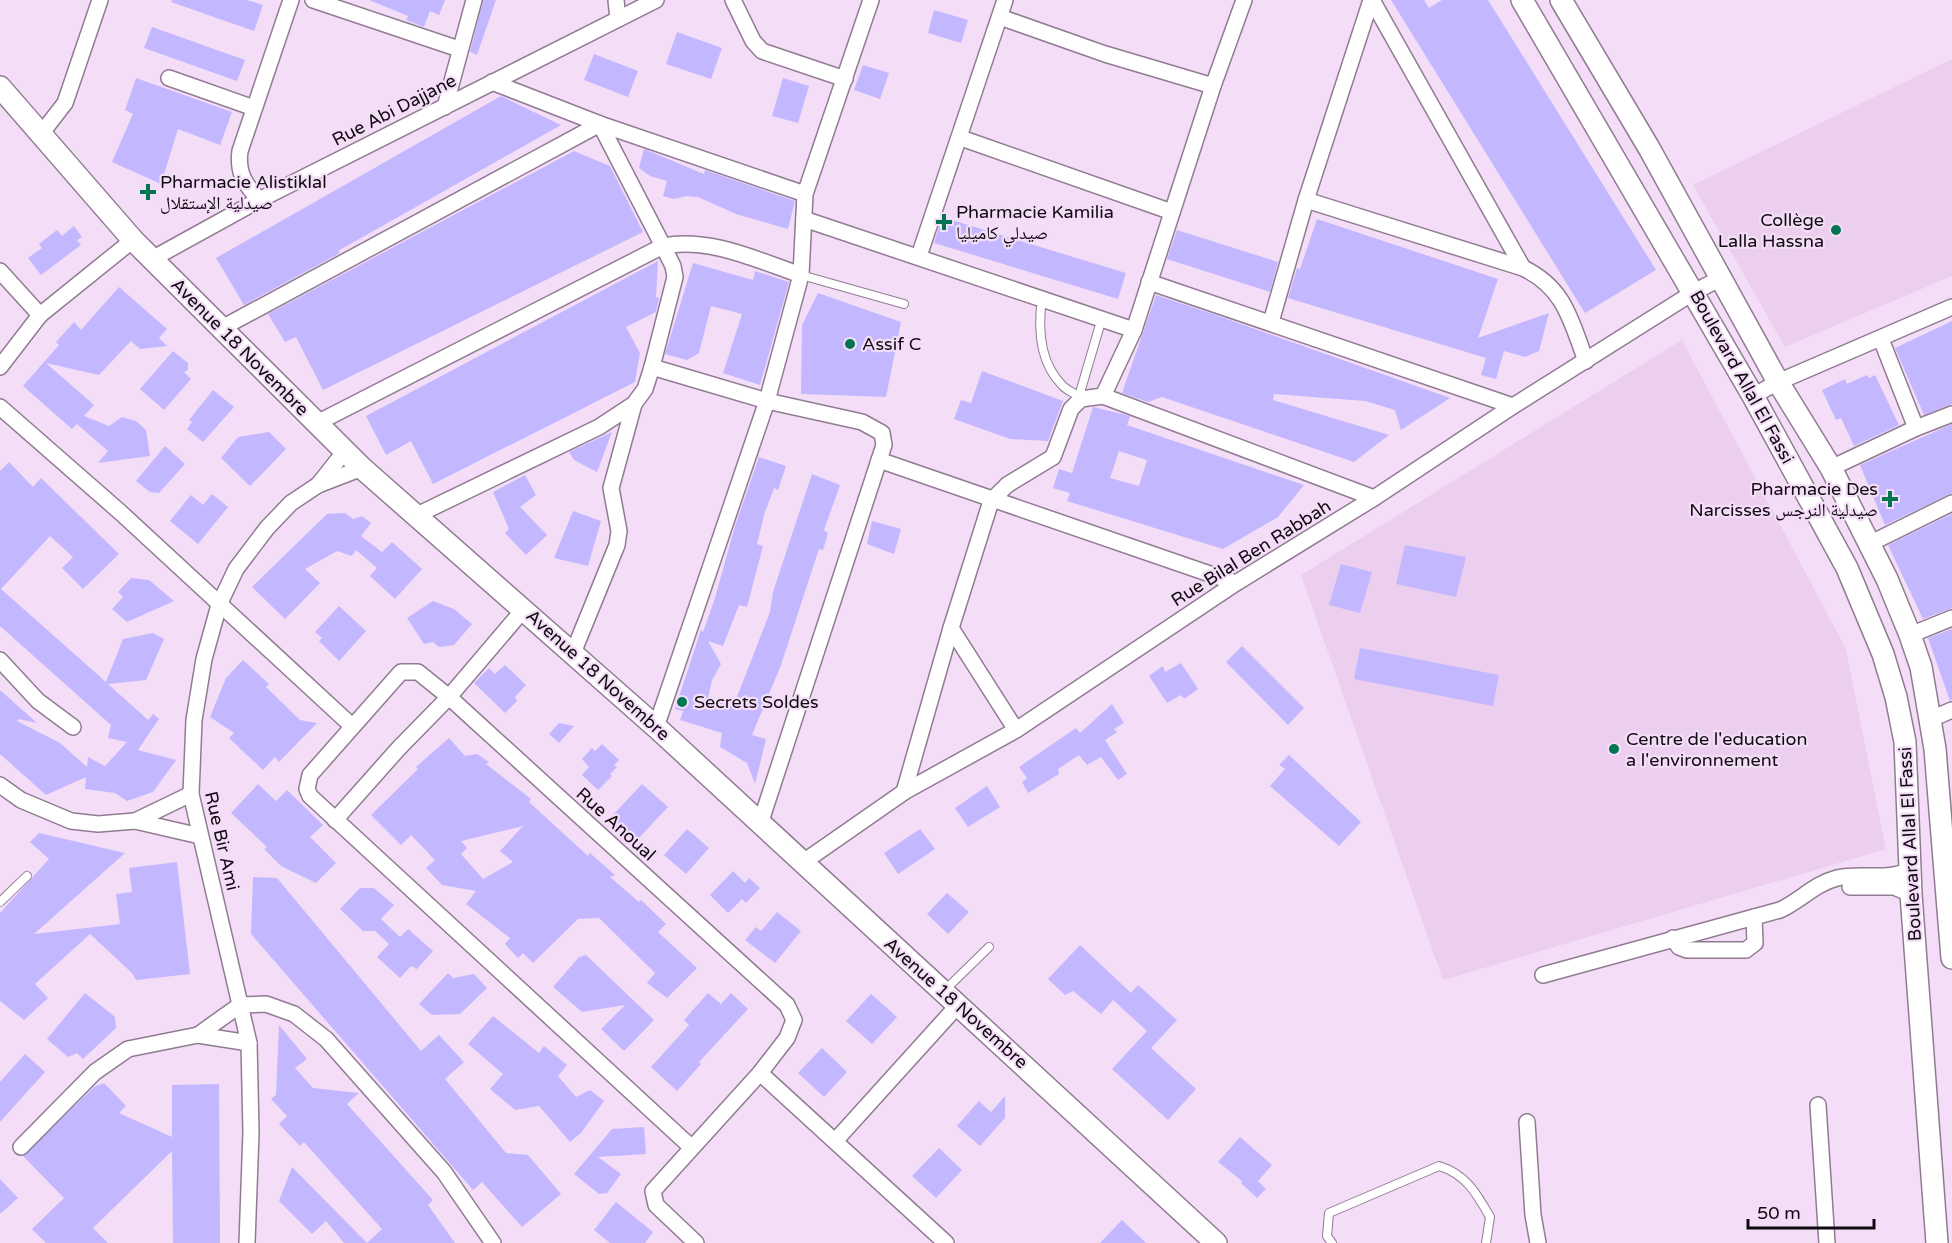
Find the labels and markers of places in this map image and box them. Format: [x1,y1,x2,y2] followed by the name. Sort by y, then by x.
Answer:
[160,171,327,214] place label: Pharmacie Alistiklal صيدلية الإستقلال
[141,185,155,199] marker: Pharmacie Alistiklal صيدلية الإستقلال
[956,201,1114,248] place label: Pharmacie Kamilia صيدلي كاميليا
[1718,209,1824,252] place label: Collège Lalla Hassna
[937,215,951,229] marker: Pharmacie Kamilia صيدلي كاميليا
[1829,223,1843,237] marker: Collège Lalla Hassna
[862,333,921,355] place label: Assif C
[843,337,857,351] marker: Assif C
[1689,478,1878,521] place label: Pharmacie Des Narcisses صيدلية النرجس
[1883,492,1897,506] marker: Pharmacie Des Narcisses صيدلية النرجس
[694,691,819,713] place label: Secrets Soldes
[675,695,689,709] marker: Secrets Soldes
[1626,728,1808,771] place label: Centre de l'education a l'environnement
[1607,742,1621,756] marker: Centre de l'education a l'environnement

